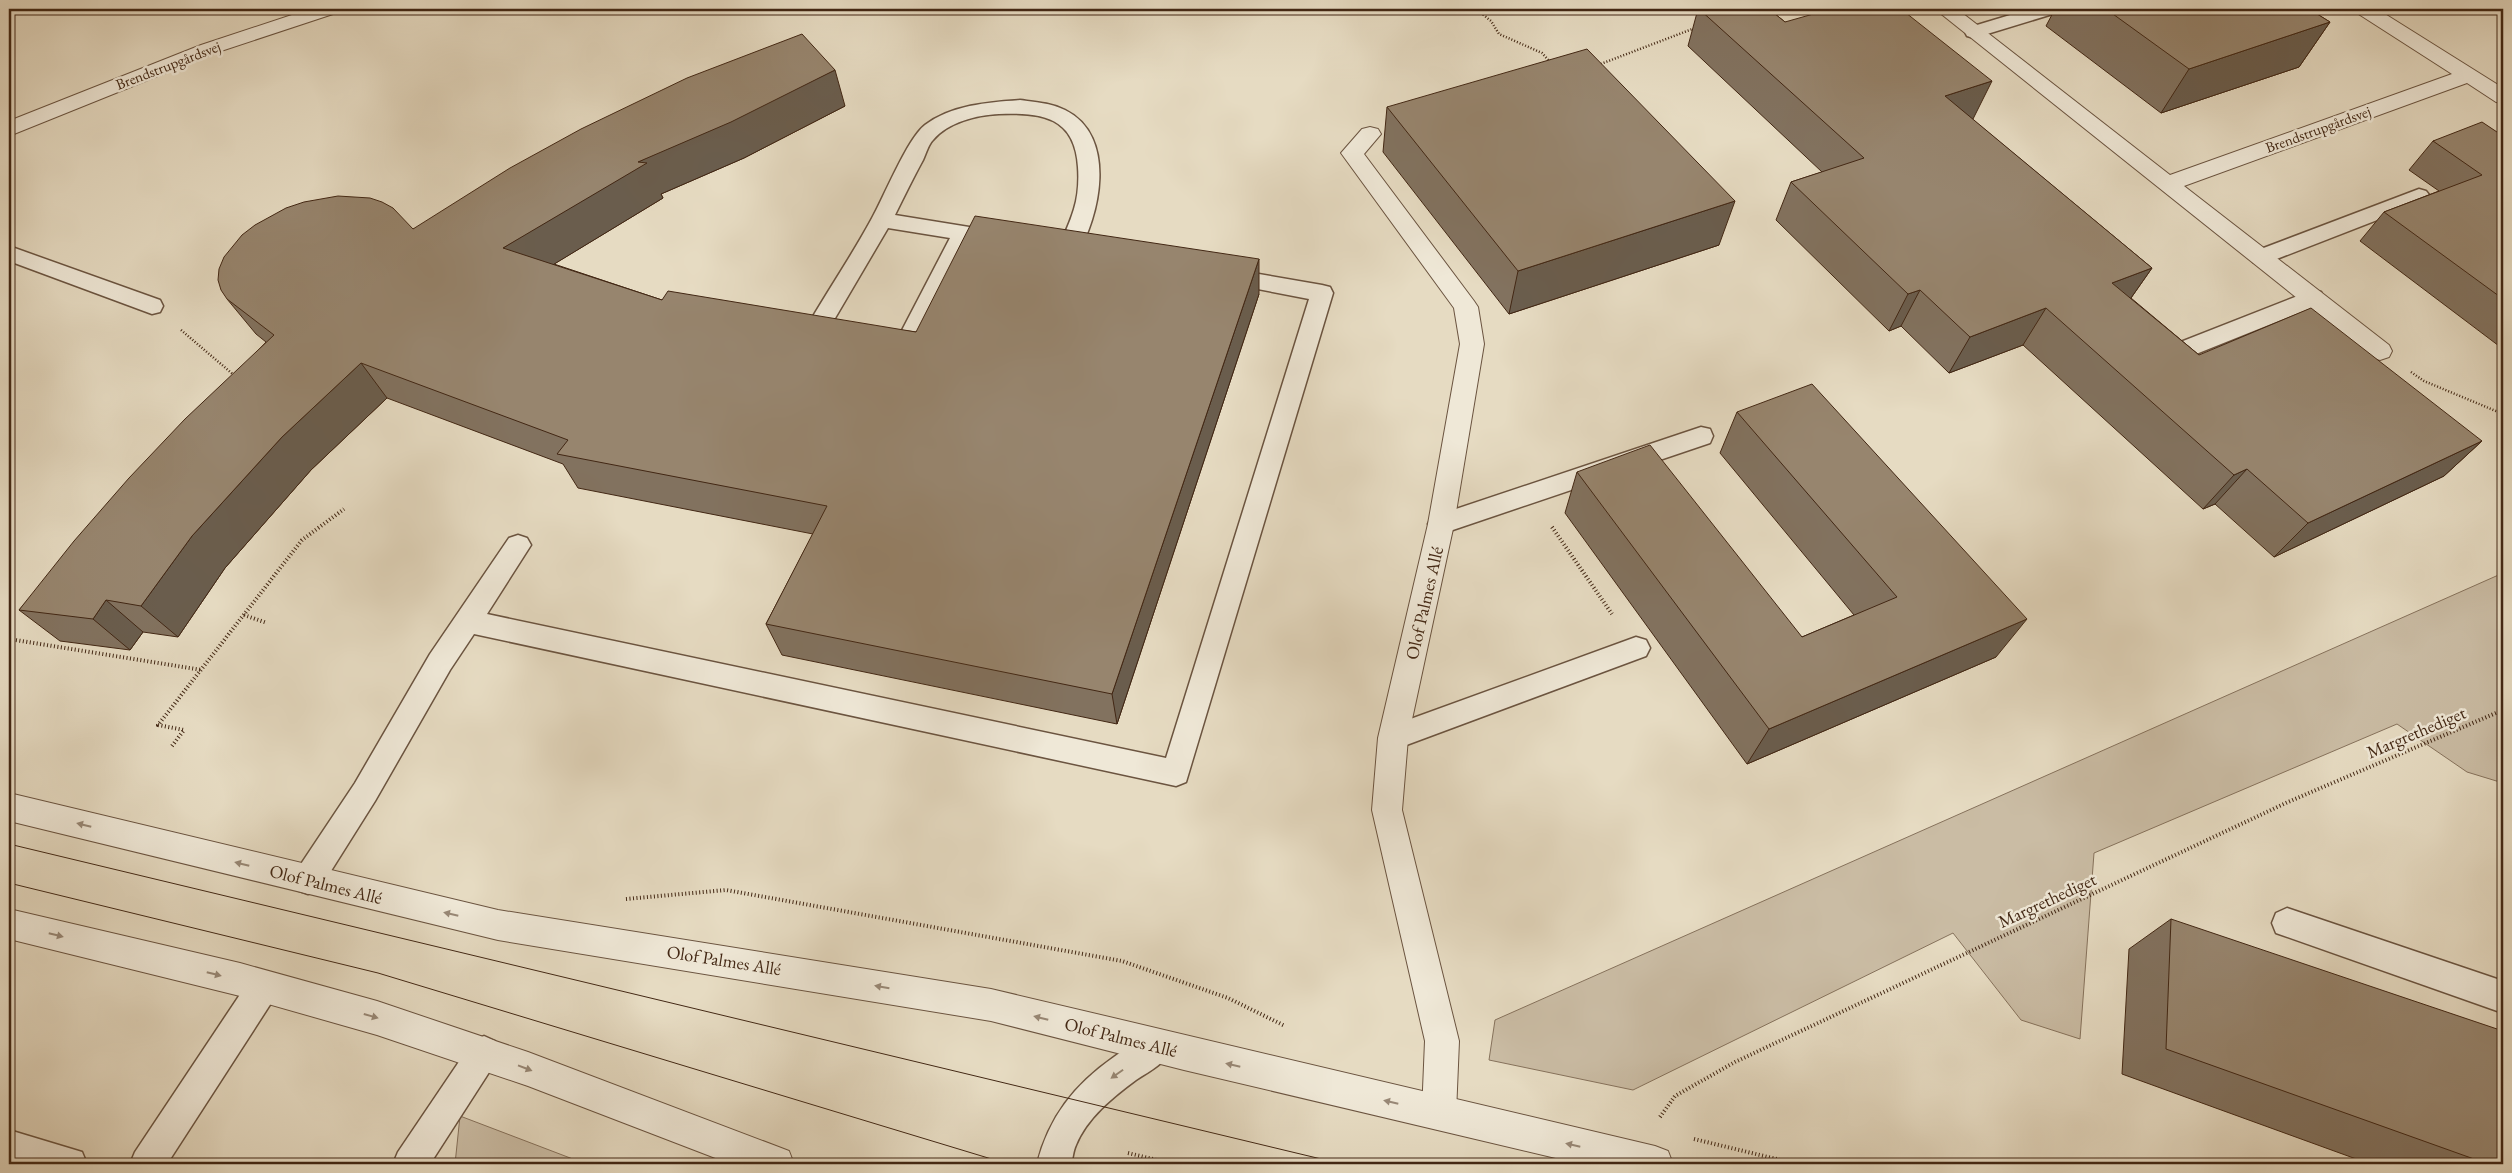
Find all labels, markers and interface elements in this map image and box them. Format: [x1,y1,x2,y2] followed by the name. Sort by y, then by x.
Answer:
[113,36,223,94] street label: Brendstrupgårdsvej
[2263,101,2373,157] street label: Brendstrupgårdsvej
[1400,544,1448,662] street label: Olof Palmes Allé
[2363,701,2469,763] street label: Margrethediget
[76,821,91,829] one-way arrow
[267,859,385,909] street label: Olof Palmes Allé
[234,860,249,868] one-way arrow
[1994,867,2100,933] street label: Margrethediget
[443,910,458,918] one-way arrow
[49,931,64,939] one-way arrow
[665,940,783,980] street label: Olof Palmes Allé
[206,970,221,978] one-way arrow
[874,982,890,990] one-way arrow
[1062,1012,1180,1062] street label: Olof Palmes Allé
[363,1013,378,1021] one-way arrow
[1034,1014,1049,1022] one-way arrow
[1226,1061,1241,1069] one-way arrow
[518,1064,533,1072] one-way arrow
[1110,1069,1123,1079] one-way arrow
[1384,1098,1399,1106] one-way arrow
[1566,1141,1581,1149] one-way arrow

